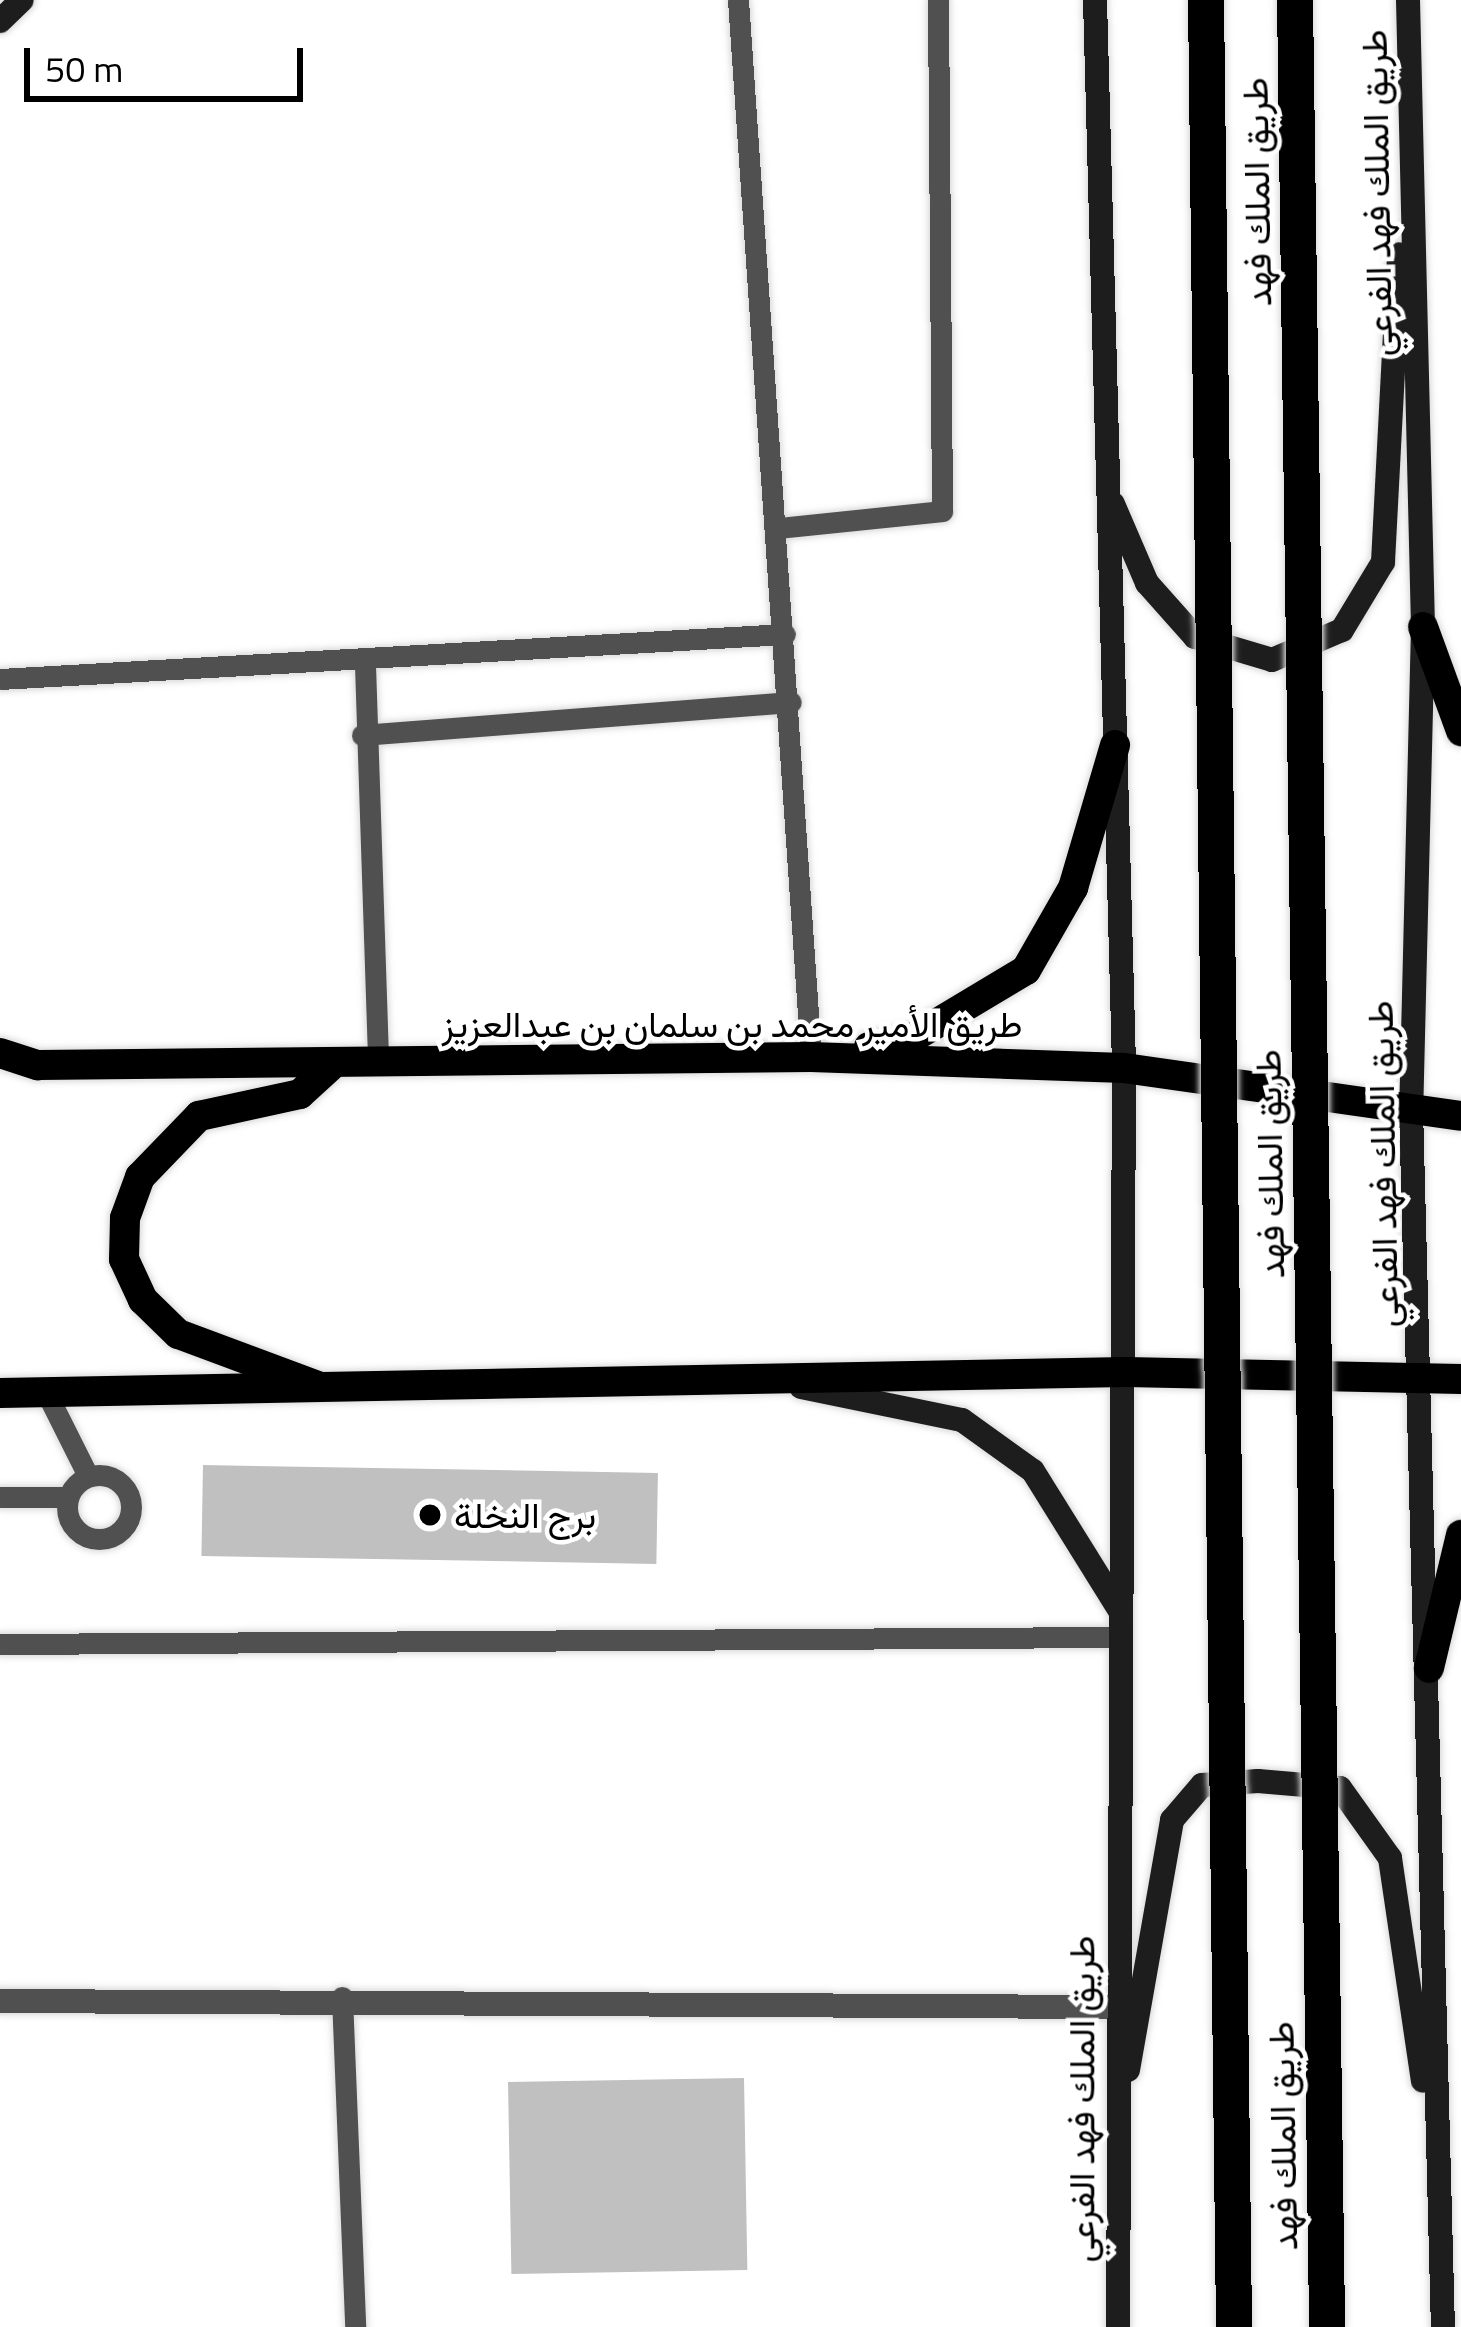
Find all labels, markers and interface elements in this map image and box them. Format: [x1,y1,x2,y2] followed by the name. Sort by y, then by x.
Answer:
[30,24,309,98] scale bar
[1352,29,1400,357] street label: طريق الملك فهد الفرعي
[45,41,123,96] text: 50 m
[1232,77,1280,307] street label: طريق الملك فهد
[1358,1000,1406,1328] street label: طريق الملك فهد الفرعي
[442,1002,1022,1046] street label: طريق الأمير محمد بن سلمان بن عبدالعزيز
[1245,1049,1293,1279] street label: طريق الملك فهد
[454,1493,596,1537] place label: برج النخلة
[417,1502,443,1528] marker: برج النخلة
[1059,1935,1103,2263] street label: طريق الملك فهد الفرعي
[1258,2021,1306,2251] street label: طريق الملك فهد

